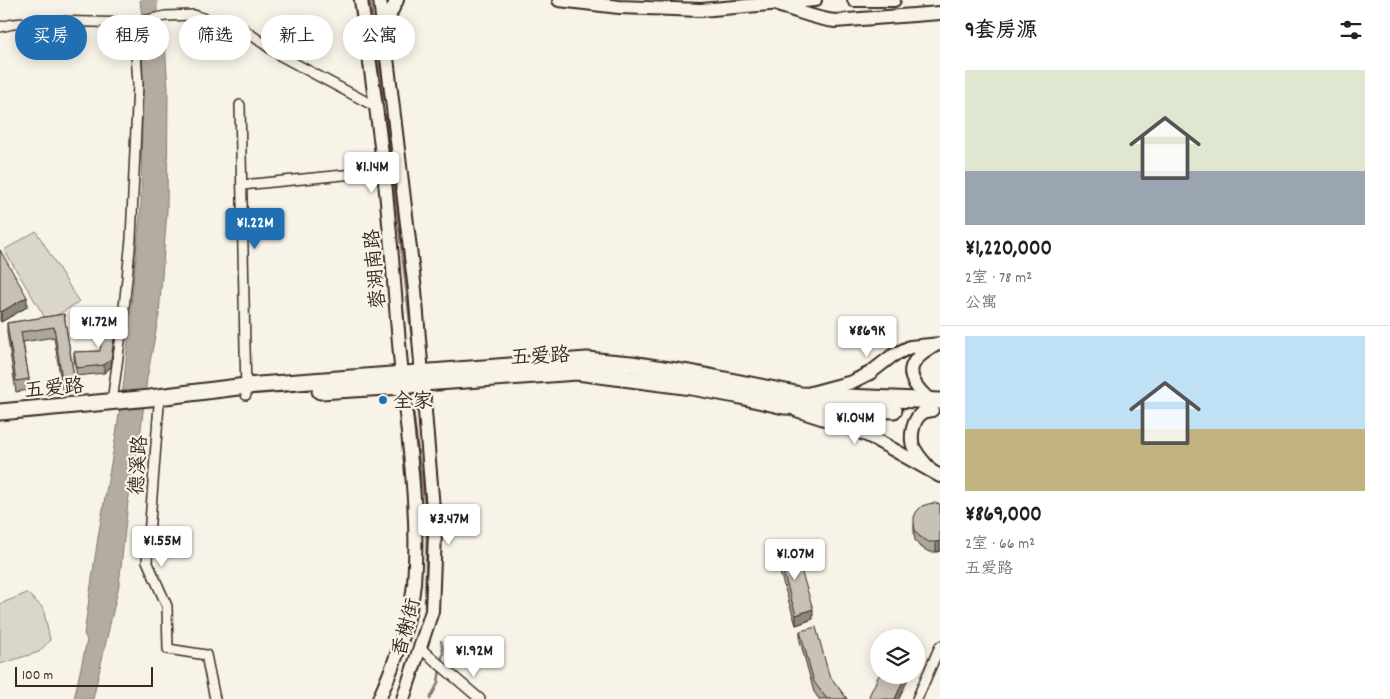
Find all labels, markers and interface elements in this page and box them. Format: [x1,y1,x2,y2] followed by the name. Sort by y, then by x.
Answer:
[15,15,87,60] chip: 买房
[97,15,169,60] chip: 租房
[179,15,251,60] chip: 筛选
[261,15,333,60] chip: 新上
[343,15,415,60] chip: 公寓
[1337,16,1365,44] icon: filters
[965,17,1038,47] text: 9套房源
[1120,103,1210,193] icon: home
[331,152,413,194] pin: ¥1.14M
[355,156,389,179] text: ¥1.14M
[214,208,296,250] pin: ¥1.22M
[236,212,274,235] text: ¥1.22M
[359,227,394,310] street label: 蓉湖南路
[965,235,1052,265] text: ¥1,220,000
[965,267,1032,290] text: 2室 · 78 m²
[965,292,997,315] text: 公寓
[58,306,140,349] pin: ¥1.72M
[81,311,117,334] text: ¥1.72M
[832,316,902,358] pin: ¥869K
[849,320,885,343] text: ¥869K
[509,342,572,374] street label: 五爱路
[1120,368,1210,458] icon: home
[23,373,86,407] street label: 五爱路
[393,389,433,417] place label: 全家
[377,394,389,406] marker: 全家
[814,402,896,445] pin: ¥1.04M
[836,407,874,430] text: ¥1.04M
[124,433,156,496] street label: 德溪路
[965,501,1042,531] text: ¥869,000
[408,504,490,546] pin: ¥3.47M
[429,508,469,531] text: ¥3.47M
[121,526,203,568] pin: ¥1.55M
[143,530,181,553] text: ¥1.55M
[965,533,1035,556] text: 2室 · 66 m²
[754,538,836,581] pin: ¥1.07M
[776,543,814,566] text: ¥1.07M
[965,558,1013,581] text: 五爱路
[387,595,429,660] street label: 香榭街
[870,629,925,684] map controls
[870,629,925,684] button: layers
[433,636,515,678] pin: ¥1.92M
[455,640,493,663] text: ¥1.92M
[15,664,152,687] scale bar
[22,666,53,686] text: 100 m

